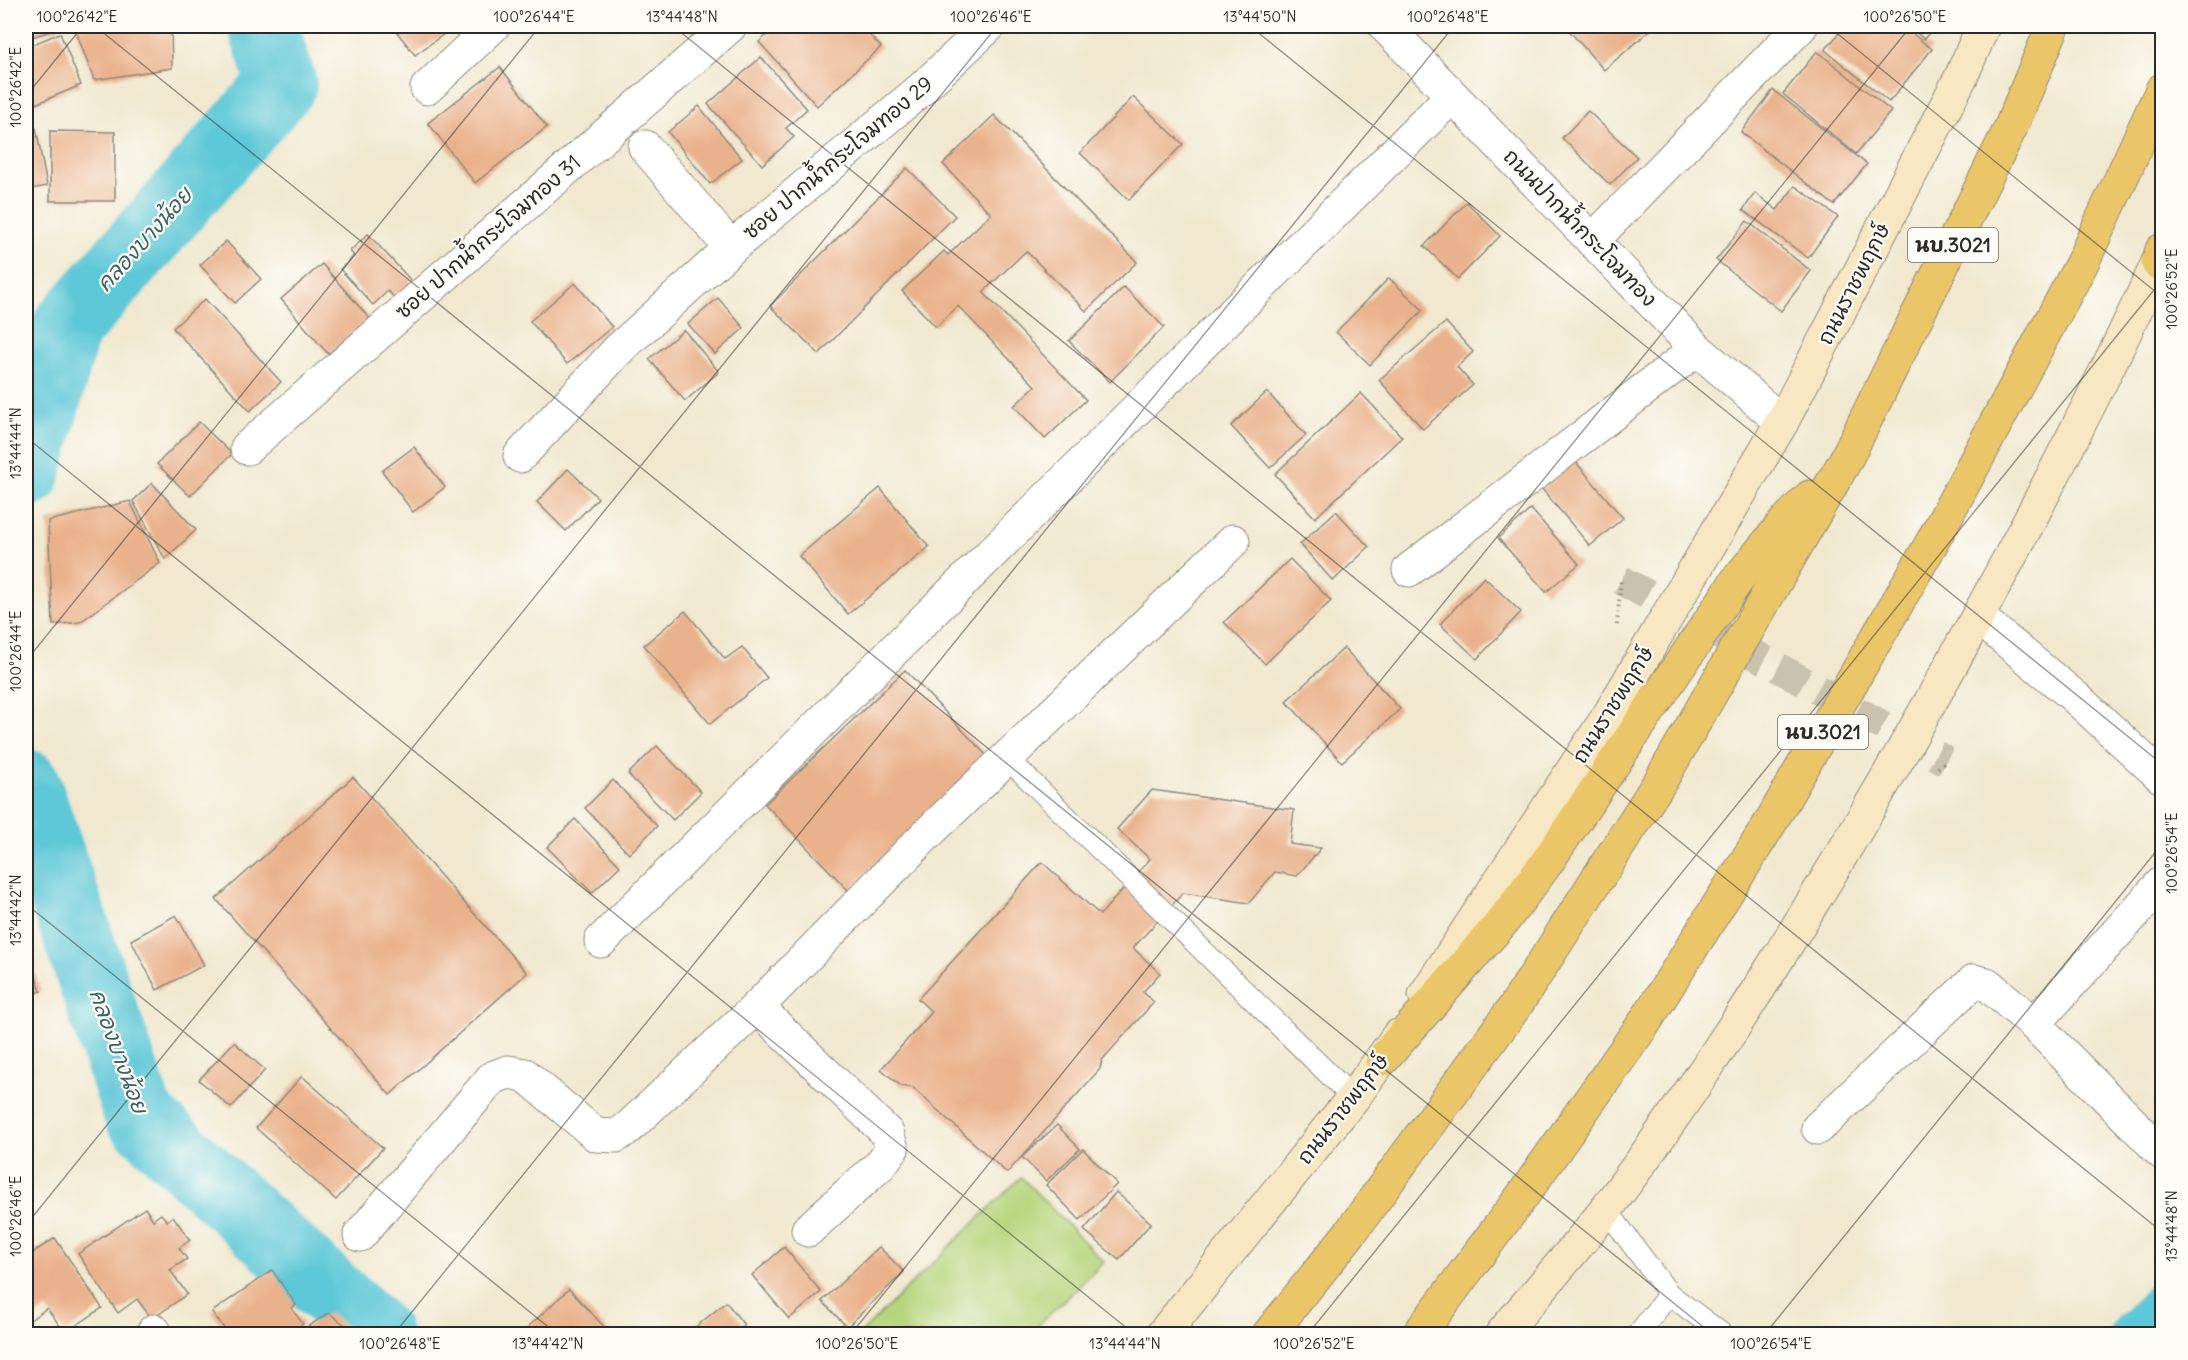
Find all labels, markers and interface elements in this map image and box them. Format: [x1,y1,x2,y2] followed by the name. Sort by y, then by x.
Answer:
[37,7,118,26] text: 100°26'42"E
[493,7,575,26] text: 100°26'44"E
[646,7,718,26] text: 13°44'48"N
[950,7,1032,26] text: 100°26'46"E
[1223,7,1297,26] text: 13°44'50"N
[1407,7,1489,26] text: 100°26'48"E
[1864,7,1947,26] text: 100°26'50"E
[6,46,25,127] text: 100°26'42"E
[734,66,938,245] street label: ซอย ปากน้ำกระโจมทอง 29
[1498,140,1666,312] street label: ถนนปากน้ำกระโจมทอง
[386,145,586,324] street label: ซอย ปากน้ำกระโจมทอง 31
[90,180,199,297] water label: คลองบางน้อย
[1811,218,1897,350] street label: ถนนราชพฤกษ์
[1908,228,1998,262] road number: นบ.3021
[2162,248,2181,330] text: 100°26'52"E
[6,407,25,479] text: 13°44'44"N
[6,610,25,692] text: 100°26'44"E
[1566,640,1661,769] street label: ถนนราชพฤกษ์
[1778,715,1868,749] road number: นบ.3021
[2162,812,2181,894] text: 100°26'54"E
[6,874,25,946] text: 13°44'42"N
[84,985,155,1119] water label: คลองบางน้อย
[1291,1047,1396,1170] street label: ถนนราชพฤกษ์
[6,1175,25,1257] text: 100°26'46"E
[2162,1190,2181,1262] text: 13°44'48"N
[359,1334,441,1353] text: 100°26'48"E
[512,1334,584,1353] text: 13°44'42"N
[816,1334,899,1353] text: 100°26'50"E
[1089,1334,1161,1353] text: 13°44'44"N
[1273,1334,1355,1353] text: 100°26'52"E
[1730,1334,1812,1353] text: 100°26'54"E

